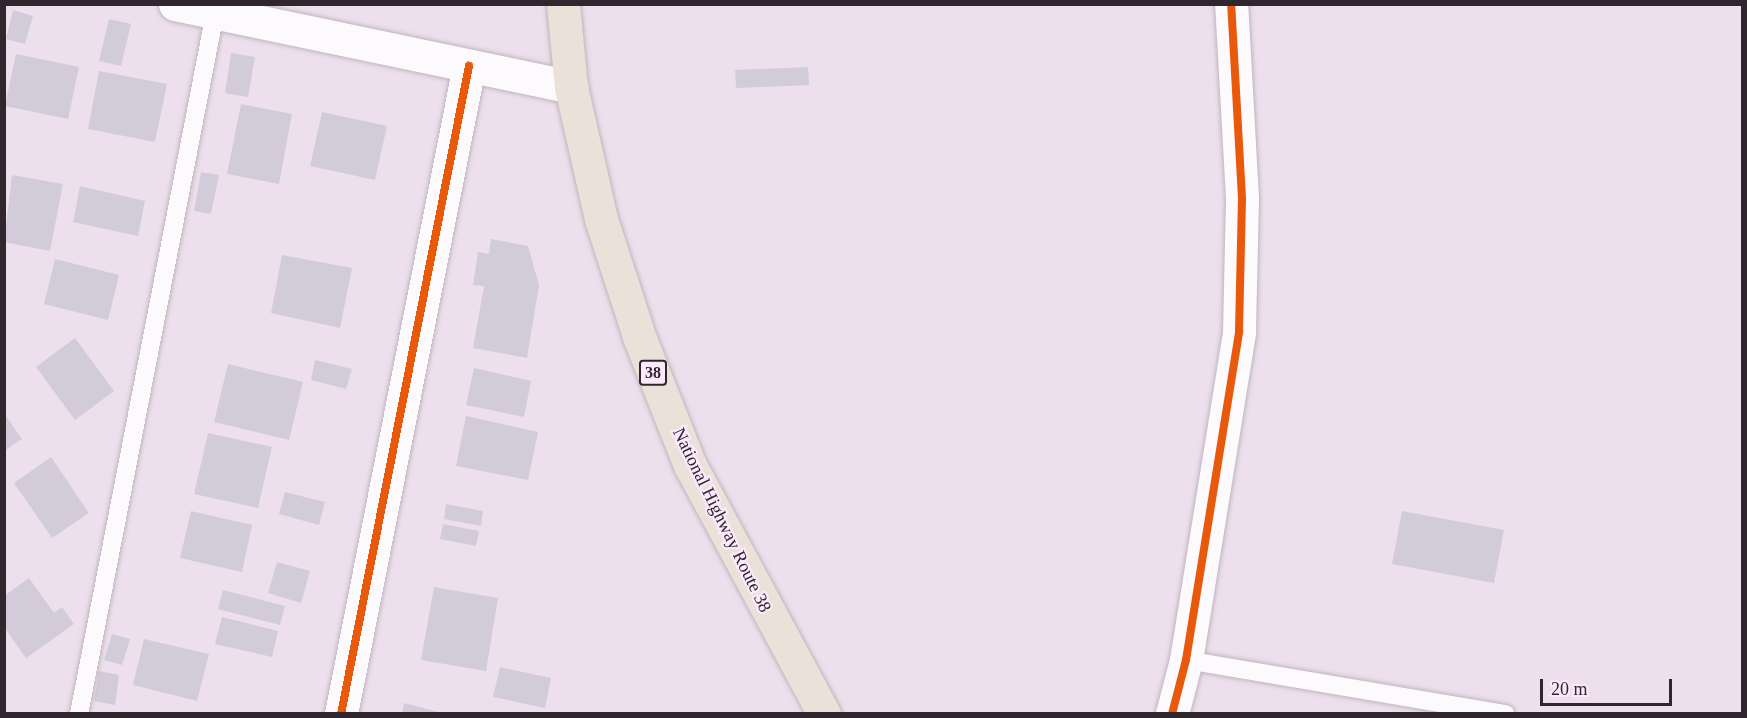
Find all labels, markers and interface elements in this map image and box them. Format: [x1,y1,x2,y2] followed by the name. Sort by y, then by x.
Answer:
[638,360,668,386] road number: 38
[668,424,776,616] street label: National Highway Route 38
[1543,667,1675,705] scale bar
[1551,679,1588,699] text: 20 m

